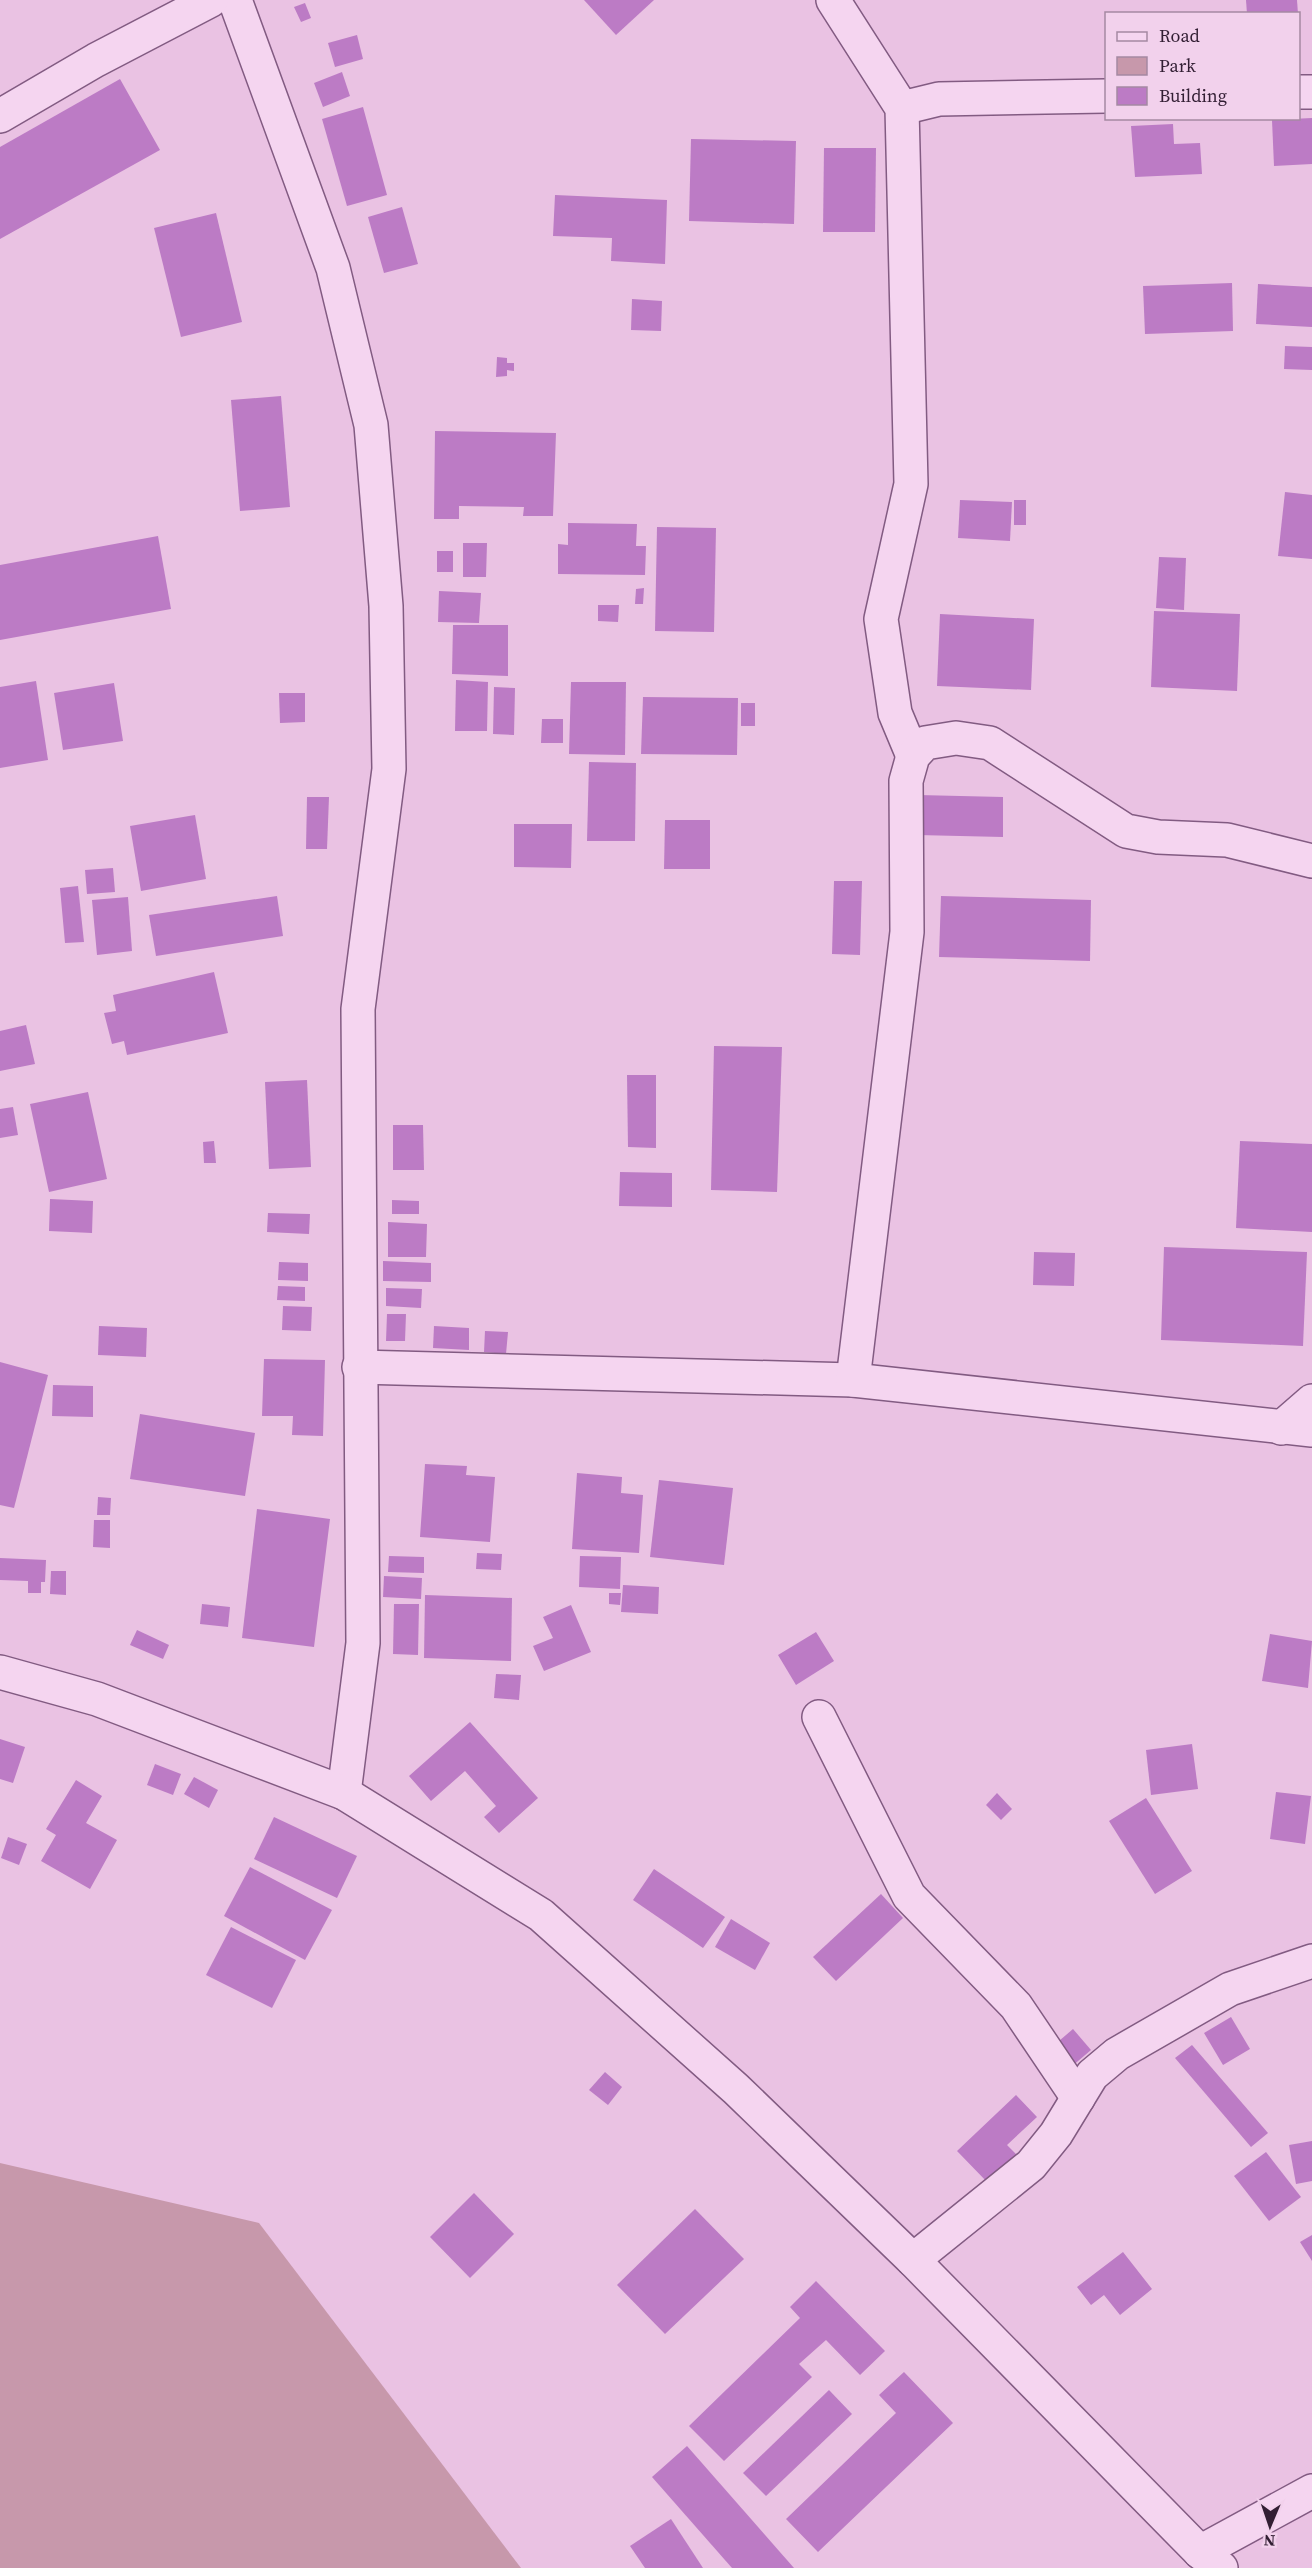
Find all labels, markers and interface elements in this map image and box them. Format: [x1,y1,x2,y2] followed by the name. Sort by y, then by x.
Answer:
[1105,12,1300,120] legend
[1159,23,1200,48] text: Road
[1159,53,1196,78] text: Park
[1159,83,1227,108] text: Building
[1240,2496,1300,2556] north arrow
[1263,2530,1276,2552] text: N

